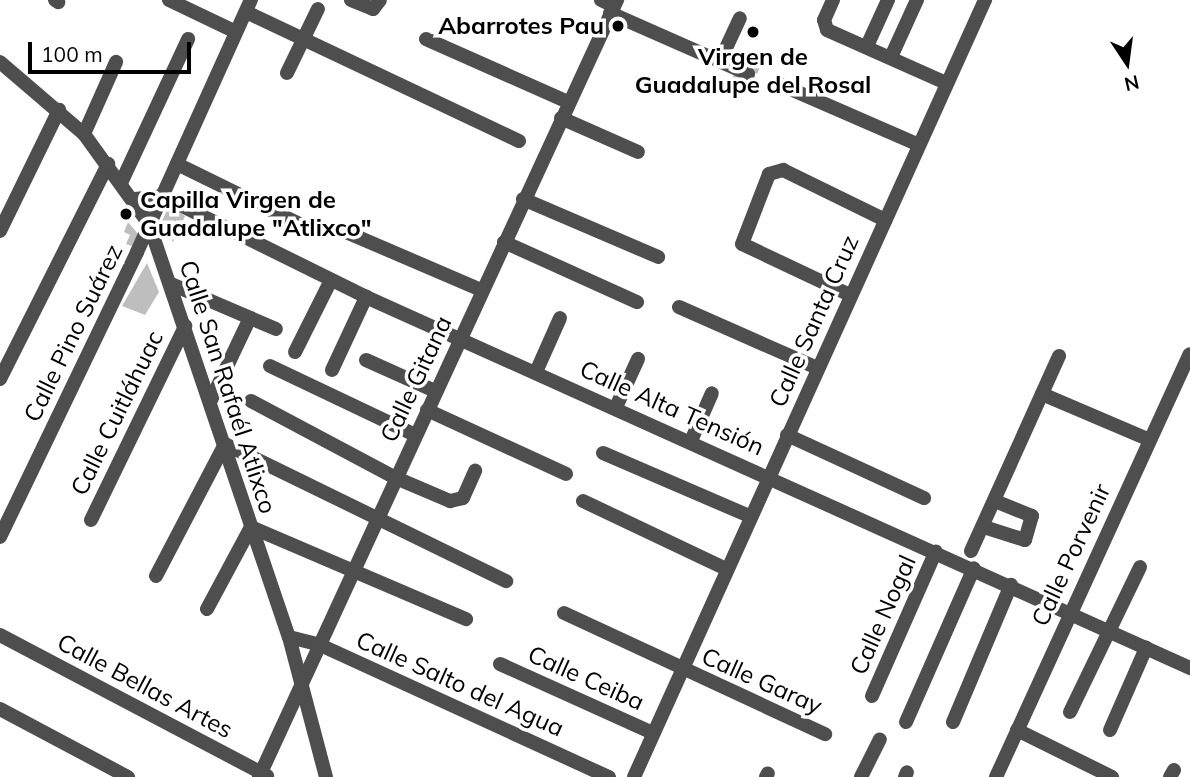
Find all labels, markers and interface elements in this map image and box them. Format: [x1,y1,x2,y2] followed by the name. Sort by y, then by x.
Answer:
[438,12,604,40] place label: Abarrotes Pau
[610,18,626,34] marker: Abarrotes Pau
[745,24,761,40] marker: Virgen de Guadalupe del Rosal
[32,28,194,72] scale bar
[1092,28,1162,98] north arrow
[41,41,103,67] text: 100 m
[635,43,871,99] place label: Virgen de Guadalupe del Rosal
[1122,70,1141,97] text: N
[140,186,372,242] place label: Capilla Virgen de Guadalupe "Atlixco"
[118,206,134,222] marker: Capilla Virgen de Guadalupe "Atlixco"
[763,231,865,411] street label: Calle Santa Cruz
[18,240,128,426] street label: Calle Pino Suárez
[173,257,283,517] street label: Calle San Rafaél Atlixco
[374,311,458,447] street label: Calle Gitana
[65,326,169,500] street label: Calle Cuitláhuac
[575,354,769,462] street label: Calle Alta Tensión
[1026,479,1116,631] street label: Calle Porvenir
[844,551,922,679] street label: Calle Nogal
[352,625,568,743] street label: Calle Salto del Agua
[52,628,238,744] street label: Calle Bellas Artes
[523,640,649,716] street label: Calle Ceiba
[697,642,827,720] street label: Calle Garay

